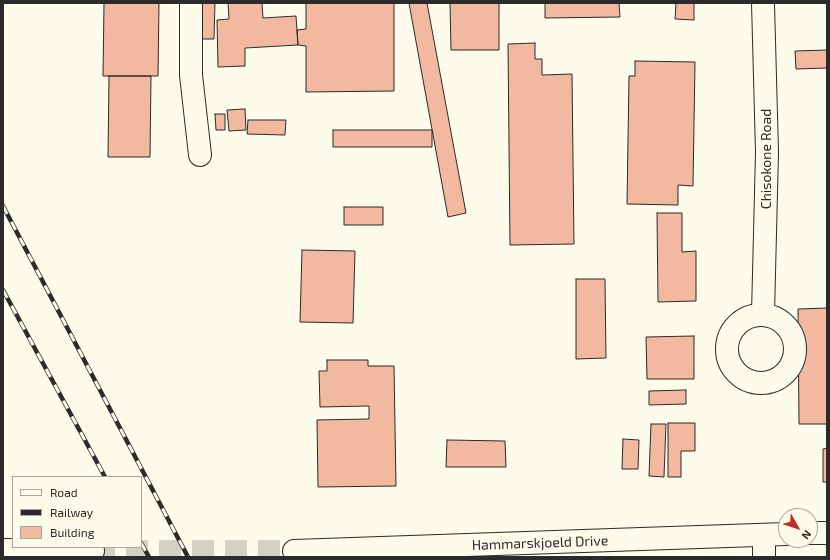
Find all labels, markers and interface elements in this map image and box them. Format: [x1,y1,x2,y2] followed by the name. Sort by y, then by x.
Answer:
[758,109,774,209] street label: Chisokone Road
[12,476,142,548] legend
[50,485,78,499] text: Road
[50,505,93,519] text: Railway
[778,508,818,548] north arrow
[50,525,94,539] text: Building
[799,528,814,542] text: N
[471,532,609,554] street label: Hammarskjoeld Drive

